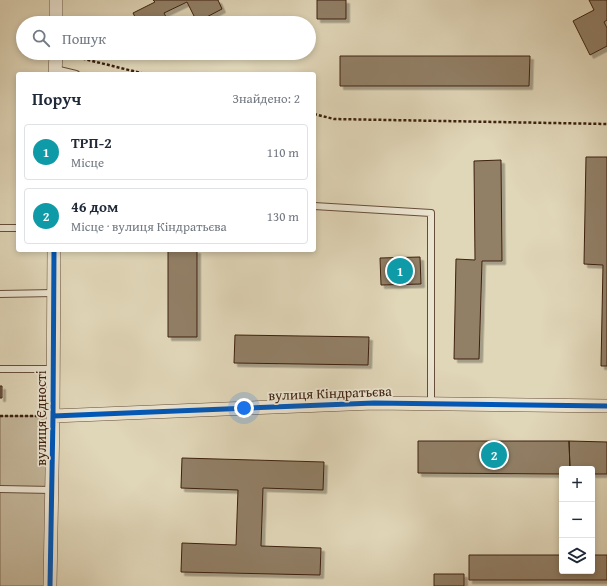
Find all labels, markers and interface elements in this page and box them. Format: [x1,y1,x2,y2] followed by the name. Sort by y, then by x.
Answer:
[16,16,316,60] search box
[30,27,52,49] icon: search
[62,28,106,49] text: Пошук
[32,86,81,111] text: Поруч
[232,89,300,108] text: Знайдено: 2
[71,132,112,153] text: ТРП-2
[43,143,49,162] text: 1
[267,143,299,162] text: 110 m
[71,153,104,172] text: Місце
[71,196,118,217] text: 46 дом
[43,207,49,226] text: 2
[267,207,299,226] text: 130 m
[71,217,227,236] text: Місце · вулиця Кіндратьєва
[387,256,413,286] pin: 1
[31,370,51,466] street label: вулиця Єдності
[268,381,392,405] street label: вулиця Кіндратьєва
[234,398,254,418] your location
[481,440,507,470] pin: 2
[559,466,595,574] map controls
[559,466,595,502] button: +
[559,502,595,538] button: −
[559,538,595,574] button: layers

